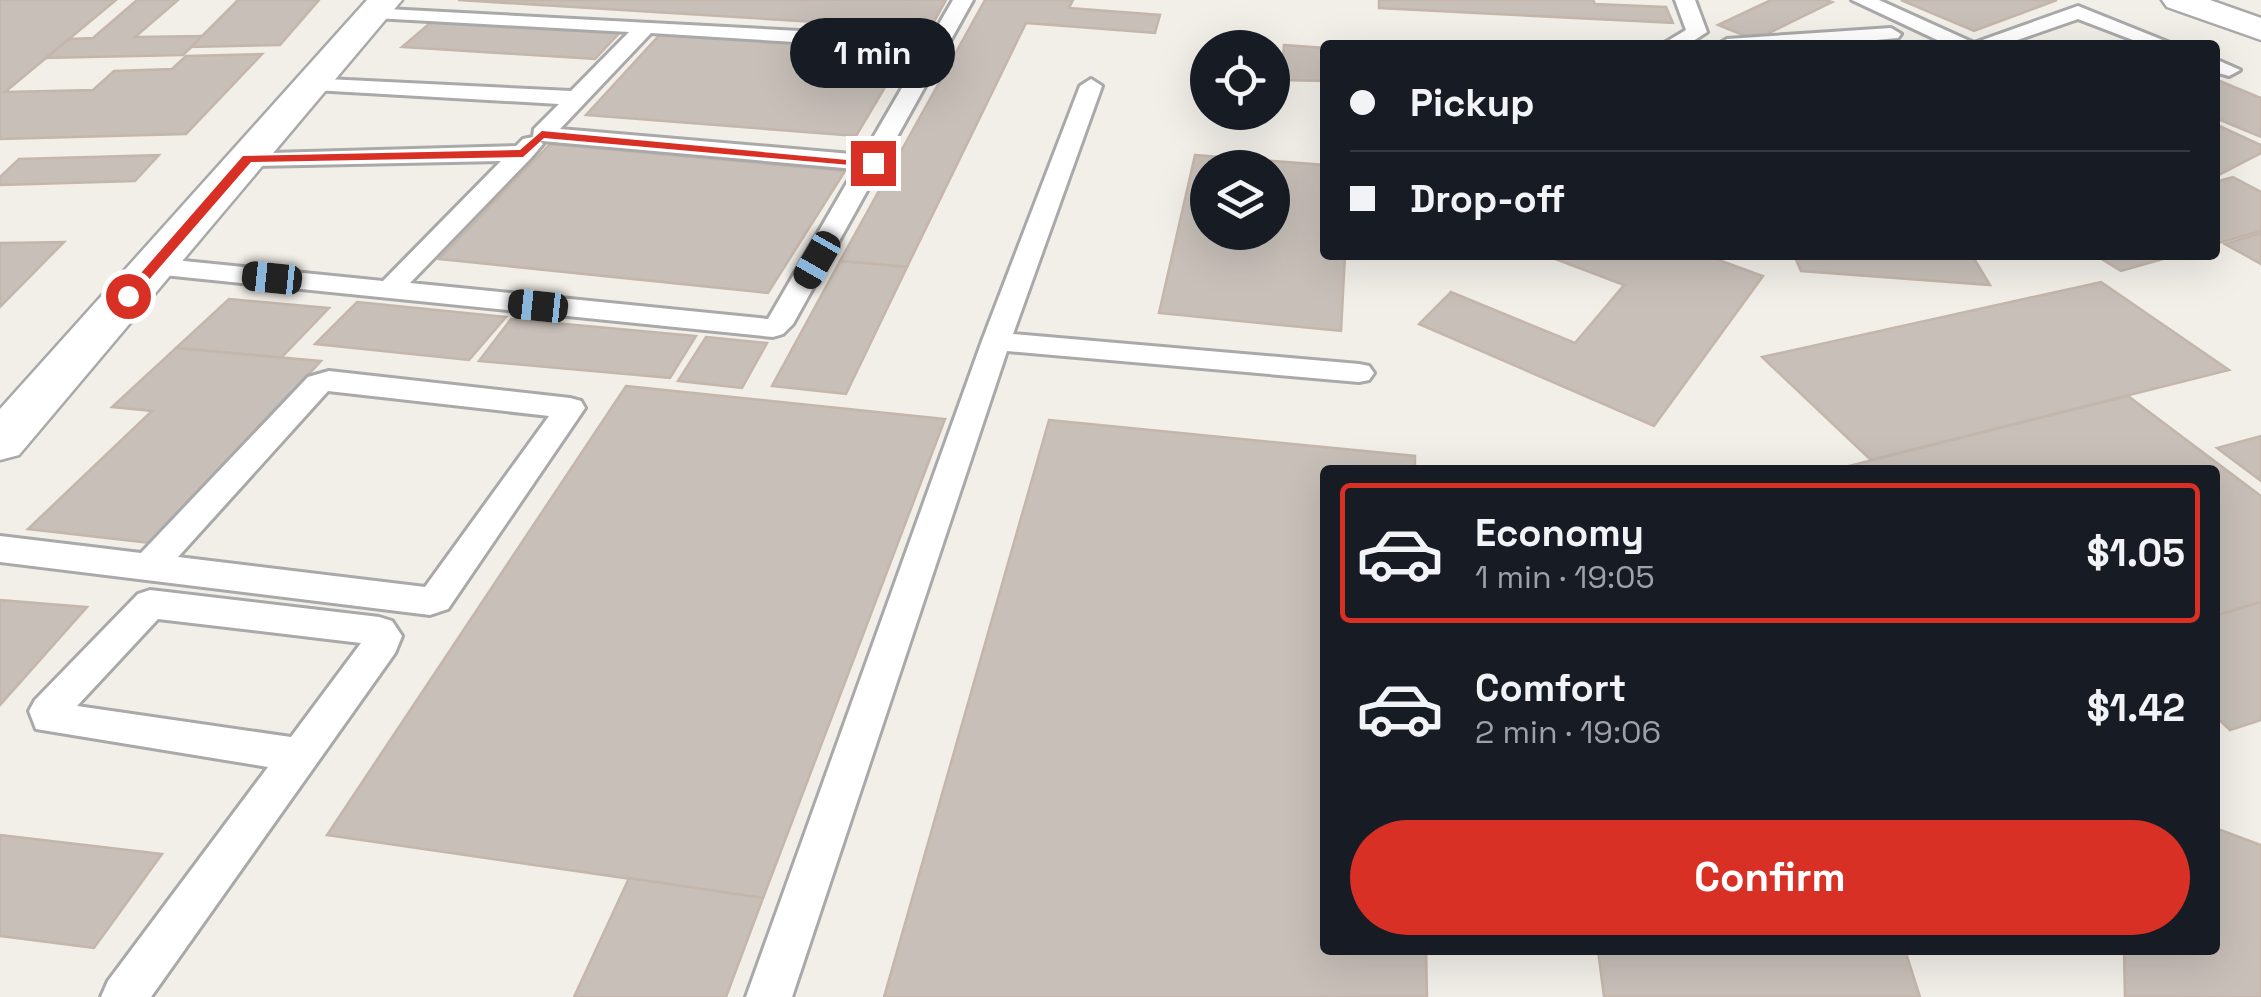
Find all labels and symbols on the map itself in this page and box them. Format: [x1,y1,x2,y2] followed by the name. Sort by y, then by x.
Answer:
[790,18,956,88] callout: 1 min
[851,141,896,186] route end
[789,227,845,293] car
[241,260,303,296] car
[106,274,151,319] route start
[507,288,569,324] car

